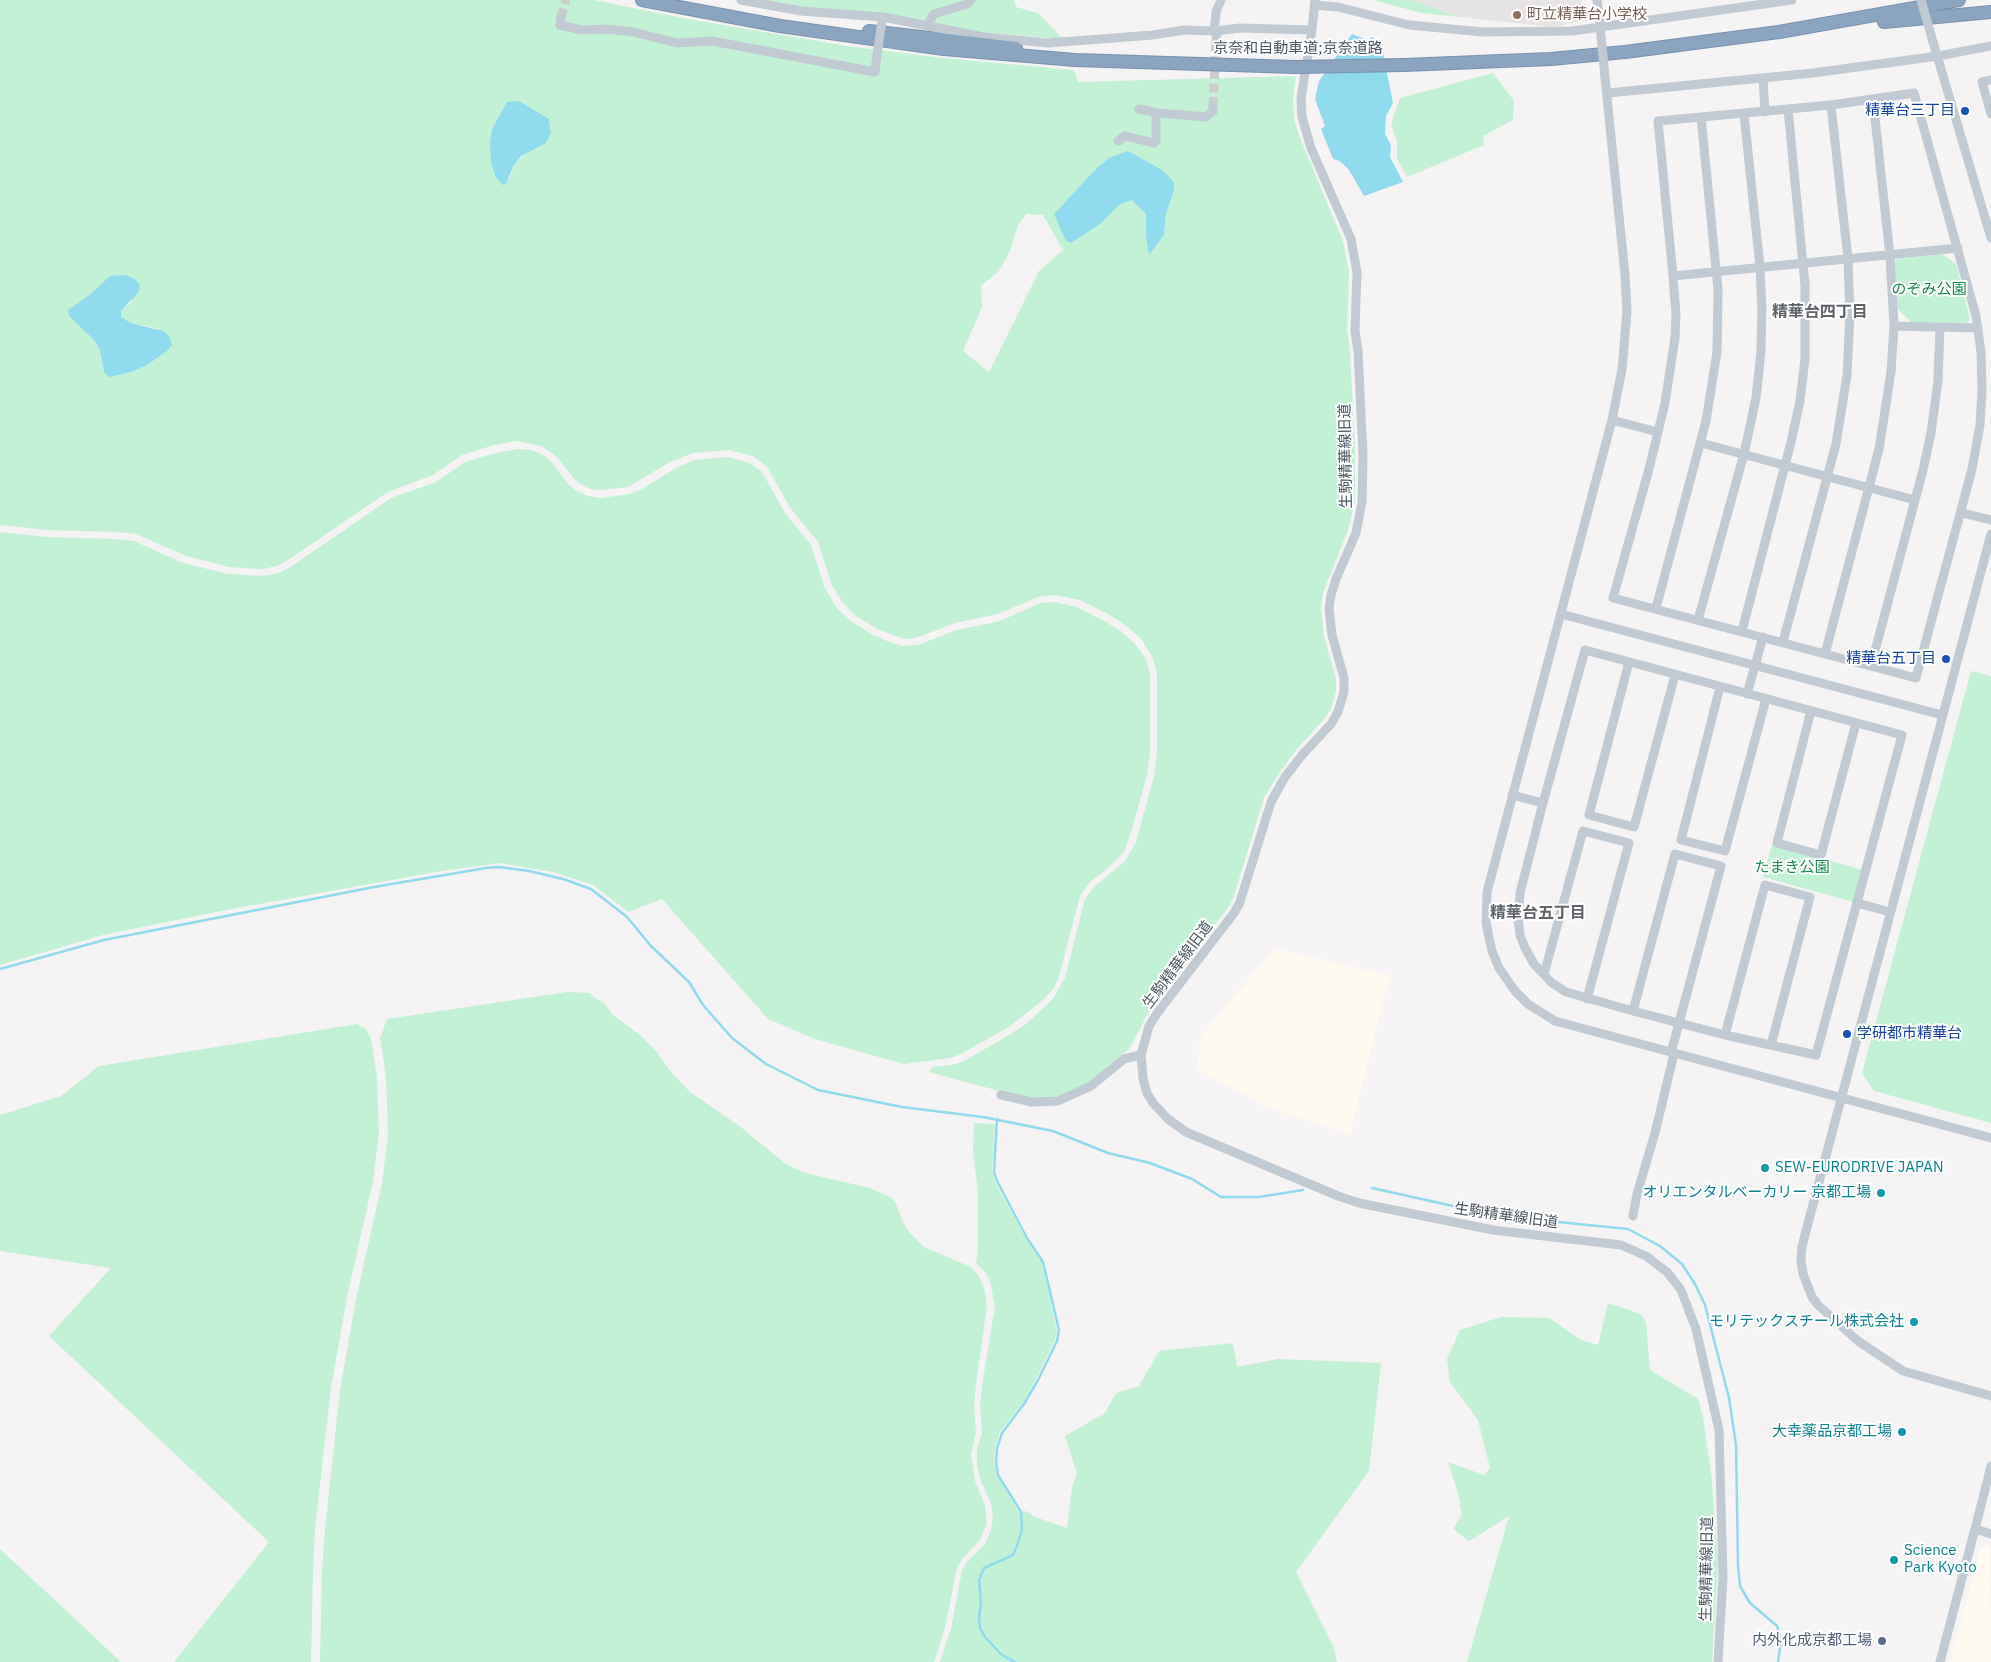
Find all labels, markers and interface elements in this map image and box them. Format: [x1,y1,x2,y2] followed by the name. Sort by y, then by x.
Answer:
[1527,6,1647,24] place label: 町立精華台小学校
[1511,9,1523,21] marker: 町立精華台小学校
[1213,40,1383,58] street label: 京奈和自動車道;京奈道路
[1865,102,1955,120] place label: 精華台三丁目
[1959,105,1971,117] marker: 精華台三丁目
[1892,281,1966,299] park label: のぞみ公園
[1772,302,1868,322] district label: 精華台四丁目
[1336,403,1356,509] street label: 生駒精華線旧道
[1846,650,1936,668] place label: 精華台五丁目
[1940,653,1952,665] marker: 精華台五丁目
[1755,859,1829,877] park label: たまき公園
[1490,903,1586,923] district label: 精華台五丁目
[1139,918,1217,1012] street label: 生駒精華線旧道
[1857,1025,1962,1043] place label: 学研都市精華台
[1841,1028,1853,1040] marker: 学研都市精華台
[1775,1159,1944,1177] place label: SEW-EURODRIVE JAPAN
[1759,1162,1771,1174] marker: SEW-EURODRIVE JAPAN
[1642,1184,1871,1202] place label: オリエンタルベーカリー 京都工場
[1875,1187,1887,1199] marker: オリエンタルベーカリー 京都工場
[1453,1200,1559,1232] street label: 生駒精華線旧道
[1709,1313,1904,1331] place label: モリテックスチール株式会社
[1908,1316,1920,1328] marker: モリテックスチール株式会社
[1772,1423,1892,1441] place label: 大幸薬品京都工場
[1896,1426,1908,1438] marker: 大幸薬品京都工場
[1697,1516,1717,1622] street label: 生駒精華線旧道
[1904,1542,1977,1577] place label: Science Park Kyoto
[1888,1554,1900,1566] marker: Science Park Kyoto
[1752,1632,1872,1650] place label: 内外化成京都工場
[1876,1635,1888,1647] marker: 内外化成京都工場

